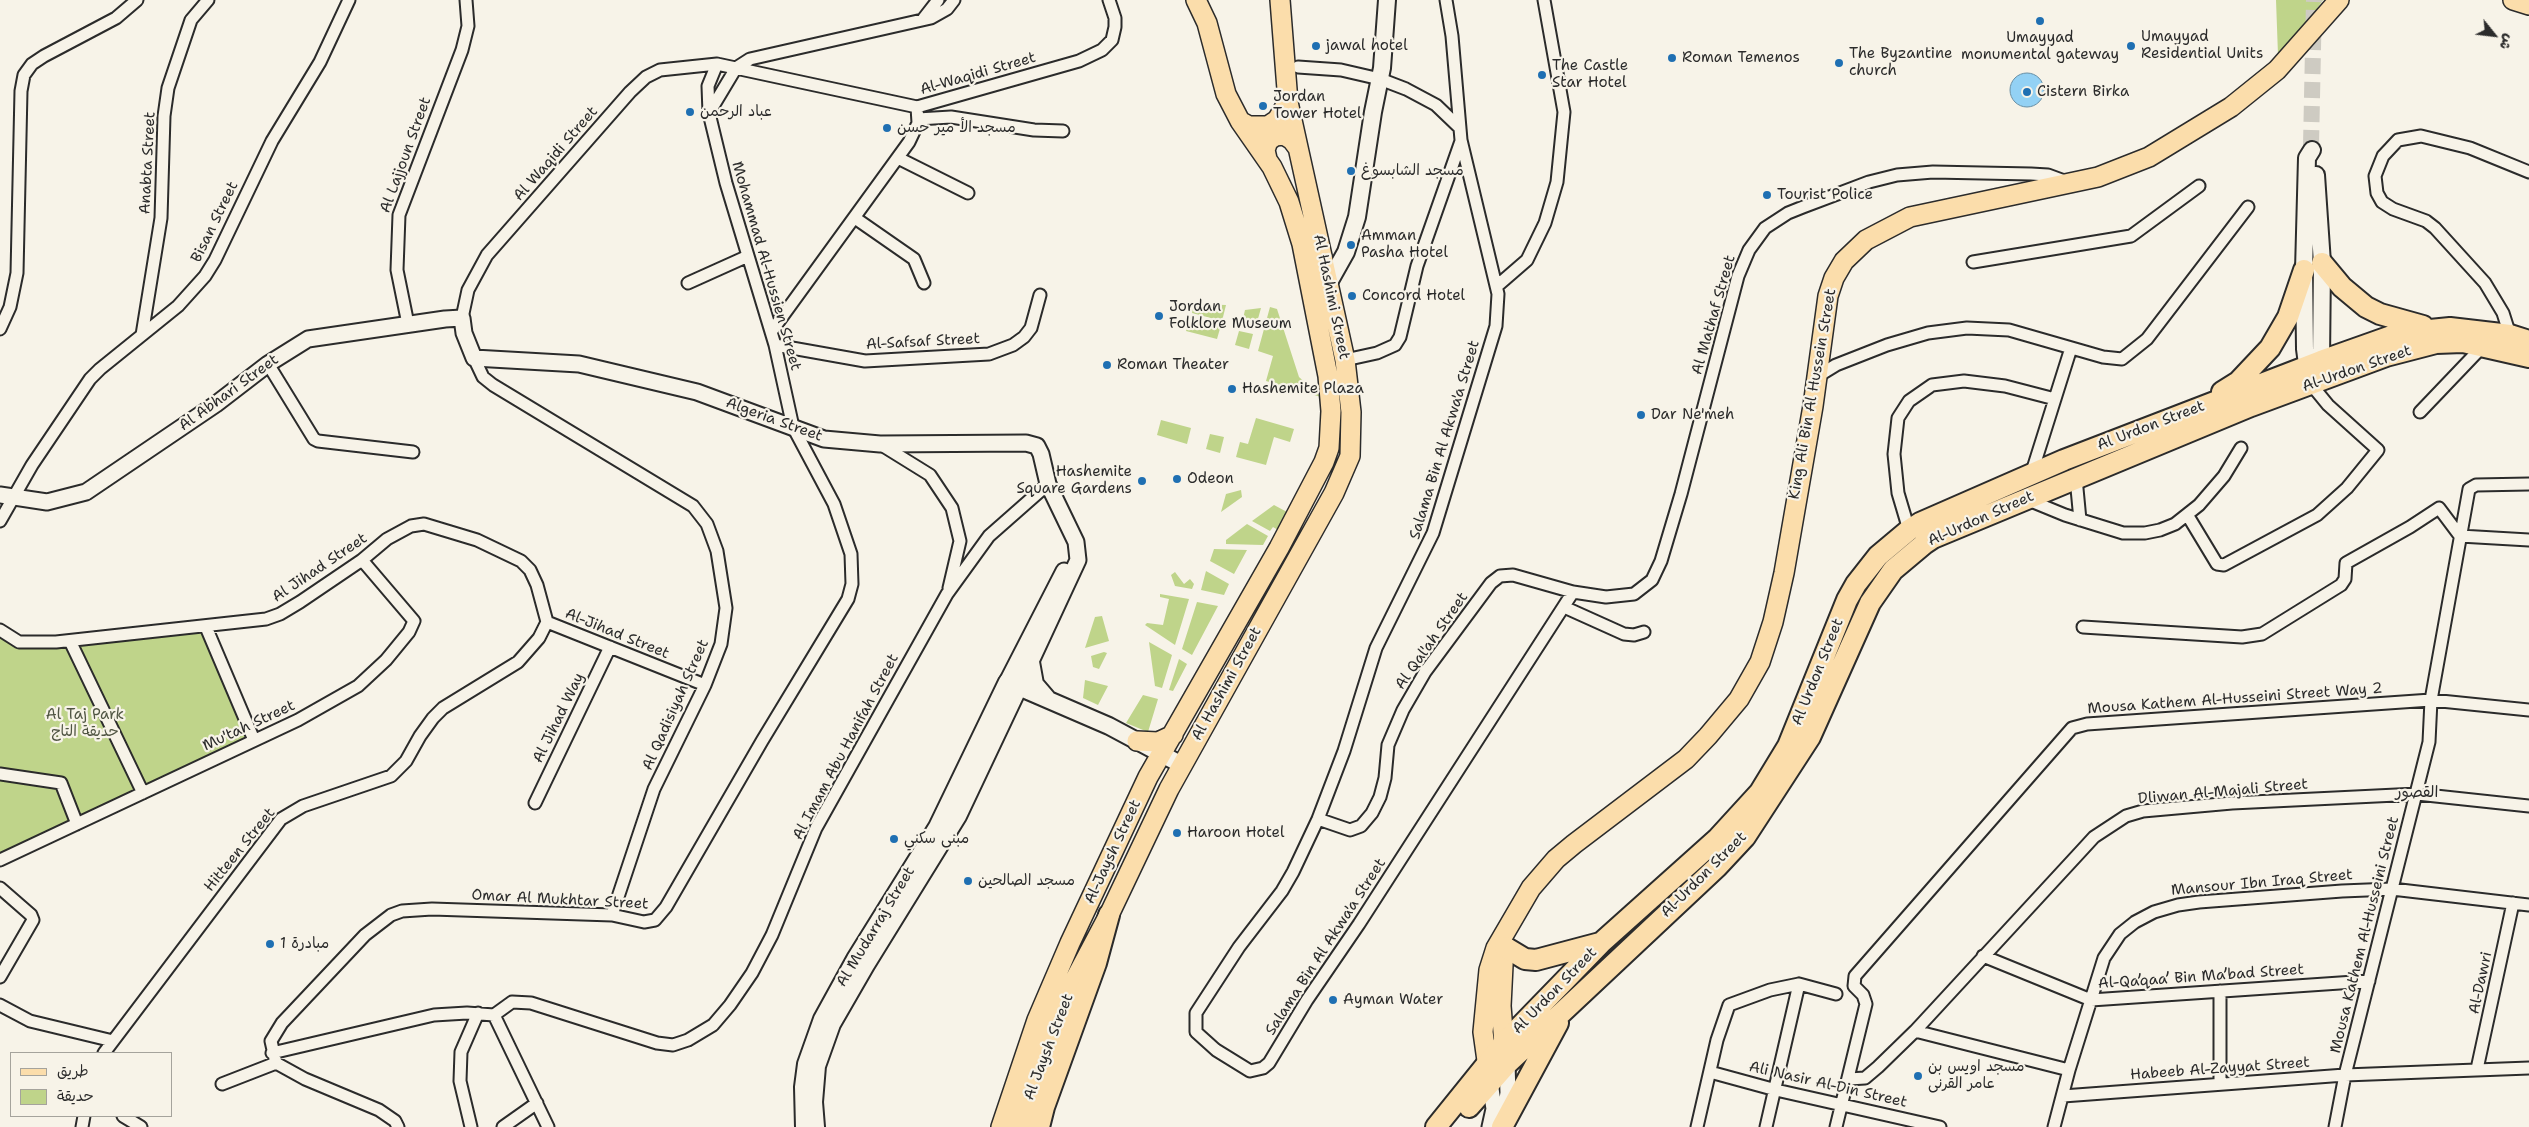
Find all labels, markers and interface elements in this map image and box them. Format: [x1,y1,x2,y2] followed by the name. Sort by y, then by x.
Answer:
[2469,10,2519,60] north arrow
[2034,15,2046,27] marker: Umayyad monumental gateway
[2141,28,2263,63] place label: Umayyad Residential Units
[1961,29,2119,64] place label: Umayyad monumental gateway
[2496,31,2519,53] text: ش
[1326,37,1408,55] place label: jawal hotel
[1310,40,1322,52] marker: jawal hotel
[2125,40,2137,52] marker: Umayyad Residential Units
[1849,45,1953,80] place label: The Byzantine church
[918,49,1038,99] street label: Al-Waqidi Street
[1682,49,1800,67] place label: Roman Temenos
[1666,52,1678,64] marker: Roman Temenos
[1552,57,1628,92] place label: The Castle Star Hotel
[1833,57,1845,69] marker: The Byzantine church
[1536,69,1548,81] marker: The Castle Star Hotel
[2037,83,2129,101] place label: Cistern Birka
[2021,86,2033,98] marker: Cistern Birka
[1273,88,1362,123] place label: Jordan Tower Hotel
[377,95,435,215] street label: Al Lajjoun Street
[1257,100,1269,112] marker: Jordan Tower Hotel
[510,103,602,205] street label: Al Waqidi Street
[700,103,772,121] place label: عباد الرحمن
[684,106,696,118] marker: عباد الرحمن
[136,111,160,215] street label: Anabta Street
[897,119,1016,137] place label: مسجد الأ مير حسن
[881,122,893,134] marker: مسجد الأ مير حسن
[727,159,805,373] street label: Mohammad Al-Hussien Street
[1361,162,1464,180] place label: مسجد الشابسوغ
[1345,165,1357,177] marker: مسجد الشابسوغ
[188,179,242,265] street label: Bisan Street
[1777,186,1873,204] place label: Tourist Police
[1761,189,1773,201] marker: Tourist Police
[1361,227,1448,262] place label: Amman Pasha Hotel
[1309,233,1353,361] street label: Al Hashimi Street
[1345,239,1357,251] marker: Amman Pasha Hotel
[1688,253,1740,377] street label: Al Mathaf Street
[1362,287,1465,305] place label: Concord Hotel
[1786,287,1840,501] street label: King Ali Bin Al Hussein Street
[1346,290,1358,302] marker: Concord Hotel
[1169,298,1292,333] place label: Jordan Folklore Museum
[1153,310,1165,322] marker: Jordan Folklore Museum
[866,330,980,354] street label: Al-Safsaf Street
[1406,338,1484,542] street label: Salama Bin Al Akwa'a Street
[2300,342,2414,396] street label: Al-Urdon Street
[176,351,282,435] street label: Al Abhari Street
[1117,356,1229,374] place label: Roman Theater
[1101,359,1113,371] marker: Roman Theater
[1242,380,1364,398] place label: Hashemite Plaza
[1226,383,1238,395] marker: Hashemite Plaza
[723,394,825,446] street label: Algeria Street
[2095,397,2207,455] street label: Al Urdon Street
[1651,406,1734,424] place label: Dar Ne'meh
[1635,409,1647,421] marker: Dar Ne'meh
[1016,463,1132,498] place label: Hashemite Square Gardens
[1187,470,1234,488] place label: Odeon
[1171,473,1183,485] marker: Odeon
[1136,475,1148,487] marker: Hashemite Square Gardens
[1925,488,2037,550] street label: Al-Urdon Street
[269,530,371,606] street label: Al Jihad Street
[1392,589,1472,693] street label: Al Qal'ah Street
[562,605,672,663] street label: Al-Jihad Street
[1788,616,1848,728] street label: Al Urdon Street
[1188,624,1266,744] street label: Al Hashimi Street
[639,637,713,773] street label: Al Qadisiyah Street
[789,651,903,843] street label: Al Imam Abu Hanifah Street
[529,670,589,766] street label: Al Jihad Way
[2087,680,2383,718] street label: Mousa Kathem Al-Husseini Street Way 2
[200,697,298,755] street label: Mu'tah Street
[46,706,124,741] park label: Al Taj Park حديقة التاج
[2137,776,2309,808] street label: Dliwan Al-Majali Street
[2396,783,2438,803] district label: القصور
[1081,797,1145,907] street label: Al-Jaysh Street
[201,805,279,895] street label: Hitteen Street
[2327,815,2403,1055] street label: Mousa Kathem Al-Husseini Street
[1187,824,1285,842] place label: Haroon Hotel
[1171,827,1183,839] marker: Haroon Hotel
[1657,828,1751,922] street label: Al-Urdon Street
[904,830,969,848] place label: مبنى سكني
[888,833,900,845] marker: مبنى سكني
[1262,855,1390,1039] street label: Salama Bin Al Akwa'a Street
[833,864,919,990] street label: Al Mudarraj Street
[2170,866,2354,900] street label: Mansour Ibn Iraq Street
[978,872,1075,890] place label: مسجد الصالحين
[962,875,974,887] marker: مسجد الصالحين
[471,886,649,914] street label: Omar Al Mukhtar Street
[280,935,329,953] place label: مبادرة 1
[264,938,276,950] marker: مبادرة 1
[1509,944,1601,1038] street label: Al Urdon Street
[2466,950,2496,1016] street label: Al-Dawri
[2097,961,2305,993] street label: Al-Qa’qaa’ Bin Ma’bad Street
[1020,991,1078,1103] street label: Al Jaysh Street
[1343,991,1443,1009] place label: Ayman Water
[1327,994,1339,1006] marker: Ayman Water
[10,1052,172,1117] legend
[2130,1054,2310,1084] street label: Habeeb Al-Zayyat Street
[1747,1058,1909,1112] street label: Ali Nasir Al-Din Street
[1928,1058,2024,1093] place label: مسجد اويس بن عامر القرنى
[57,1061,89,1081] text: طريق
[1912,1070,1924,1082] marker: مسجد اويس بن عامر القرنى
[57,1086,94,1106] text: حديقة

